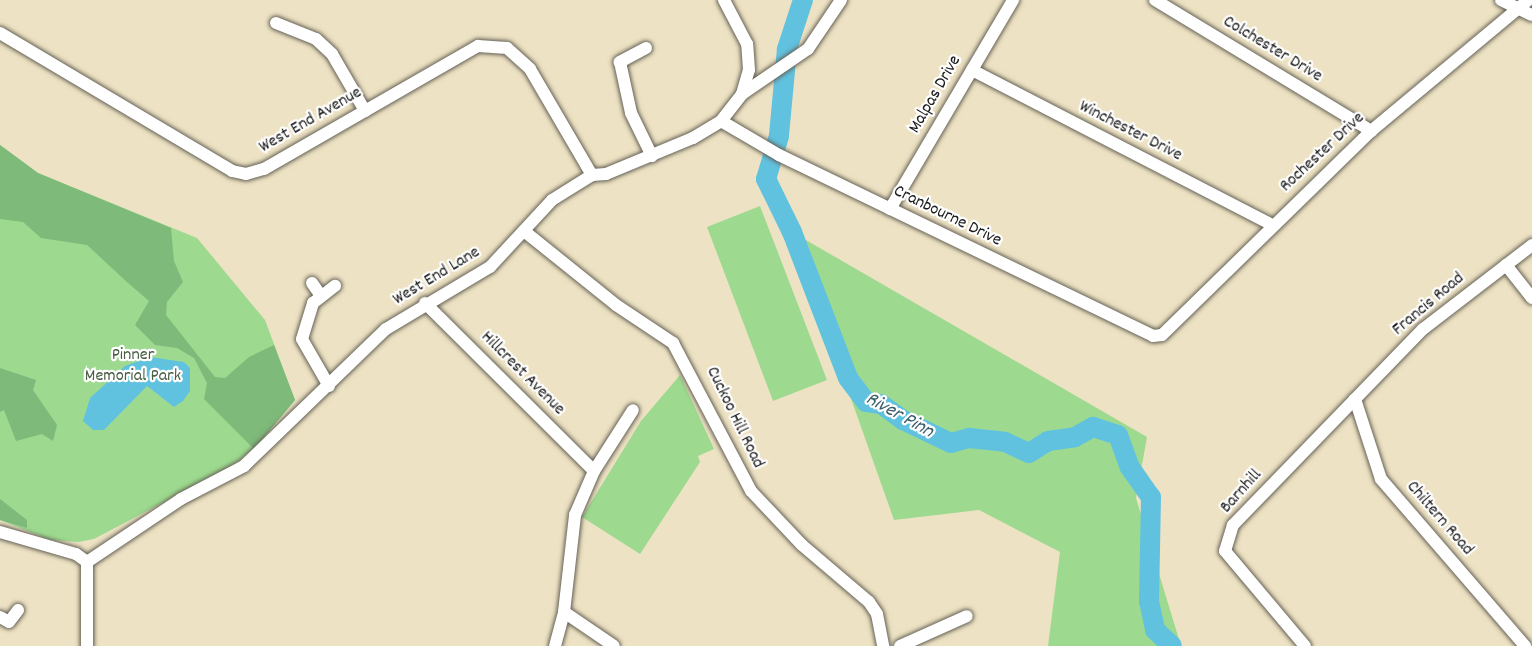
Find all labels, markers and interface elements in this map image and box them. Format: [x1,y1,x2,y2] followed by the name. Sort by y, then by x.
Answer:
[1218,12,1326,88] street label: Colchester Drive
[905,52,967,138] street label: Malpas Drive
[256,83,366,159] street label: West End Avenue
[1075,97,1185,167] street label: Winchester Drive
[1276,108,1370,198] street label: Rochester Drive
[889,182,1005,252] street label: Cranbourne Drive
[390,243,484,311] street label: West End Lane
[1389,269,1469,341] street label: Francis Road
[475,327,569,421] street label: Hillcrest Avenue
[85,346,181,388] park label: Pinner Memorial Park
[700,364,768,472] street label: Cuckoo Hill Road
[861,388,937,444] water label: River Pinn
[1217,465,1267,519] street label: Barnhill
[1401,477,1477,561] street label: Chiltern Road

